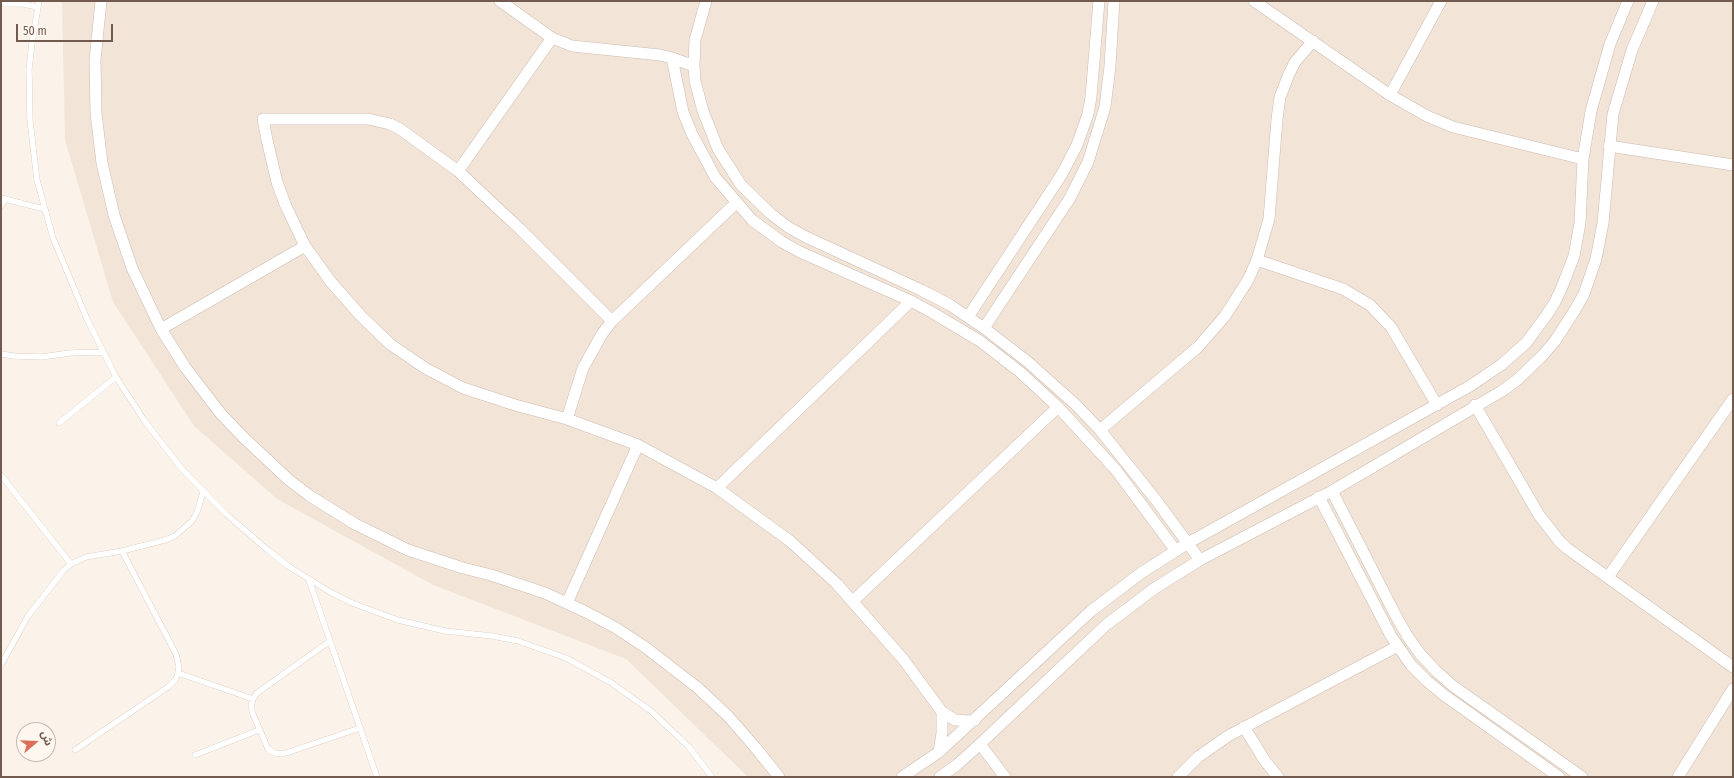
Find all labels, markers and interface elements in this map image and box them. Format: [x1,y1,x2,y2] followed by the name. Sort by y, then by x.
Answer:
[18,16,115,42] scale bar
[23,24,47,38] text: 50 m
[16,722,56,762] north arrow
[38,729,55,747] text: ش

